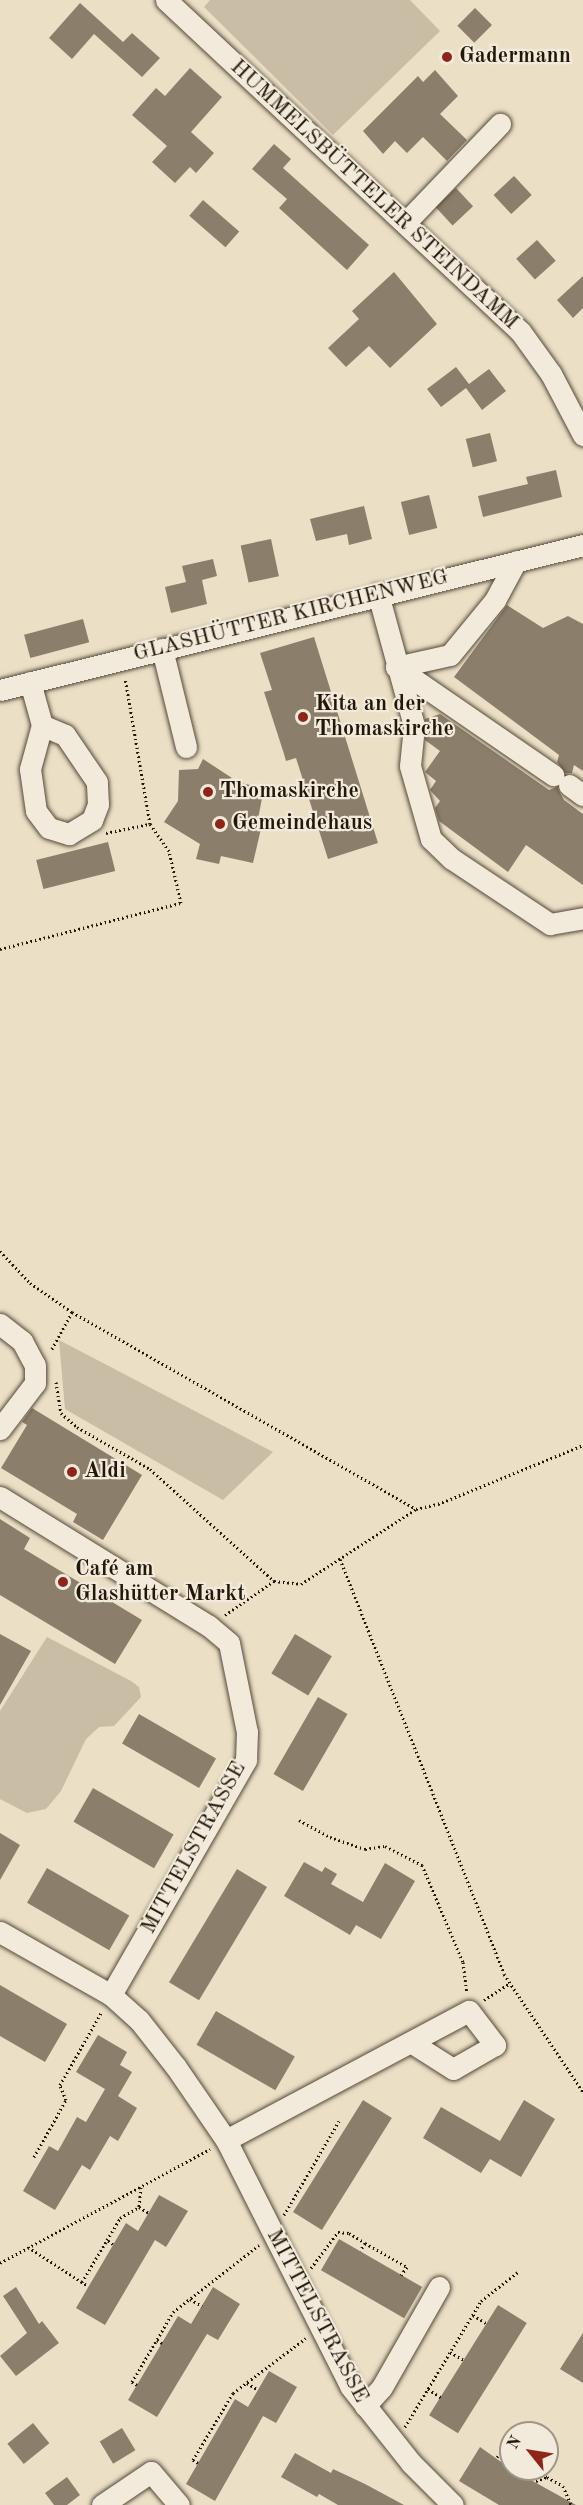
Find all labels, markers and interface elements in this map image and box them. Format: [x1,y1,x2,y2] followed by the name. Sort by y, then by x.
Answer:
[459,44,571,70] place label: Gadermann
[440,50,454,64] marker: Gadermann
[224,54,524,336] street label: HUMMELSBÜTTELER STEINDAMM
[131,564,451,668] street label: GLASHÜTTER KIRCHENWEG
[315,691,454,742] place label: Kita an der Thomaskirche
[296,710,310,724] marker: Kita an der Thomaskirche
[220,779,359,805] place label: Thomaskirche
[201,785,215,799] marker: Thomaskirche
[232,811,372,837] place label: Gemeindehaus
[213,817,227,831] marker: Gemeindehaus
[84,1459,126,1485] place label: Aldi
[65,1465,79,1479] marker: Aldi
[75,1556,245,1608] place label: Café am Glashütter Markt
[56,1575,70,1589] marker: Café am Glashütter Markt
[136,1757,252,1939] street label: MITTELSTRASSE
[260,2225,374,2407] street label: MITTELSTRASSE
[499,2421,559,2481] north arrow
[505,2434,525,2452] text: N

